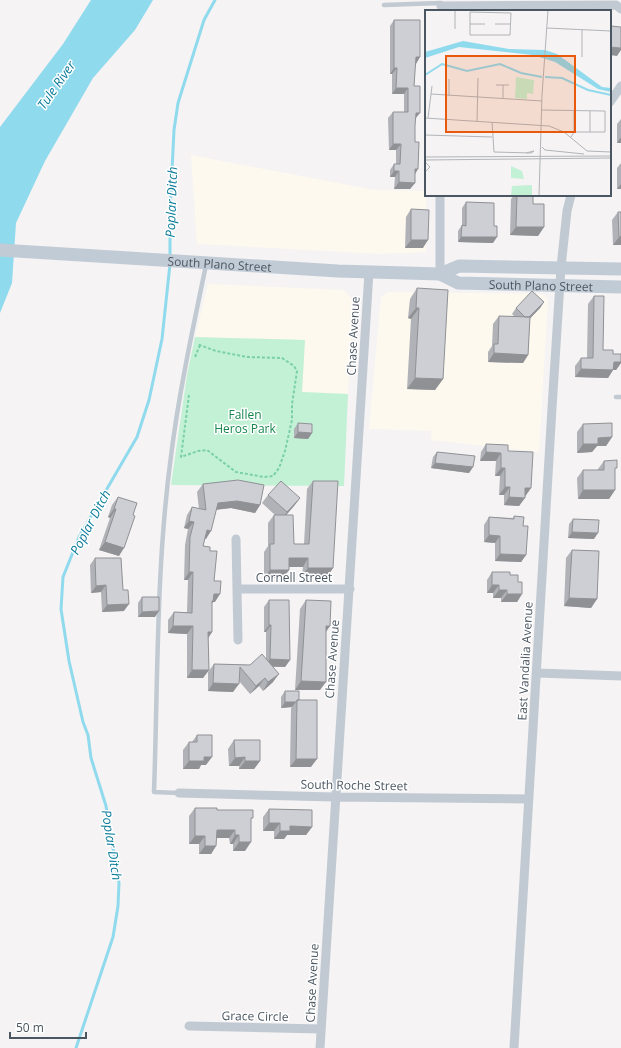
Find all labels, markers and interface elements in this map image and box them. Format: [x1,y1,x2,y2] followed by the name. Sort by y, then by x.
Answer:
[425,10,611,196] inset map
[33,56,80,113] water label: Tule River
[161,166,181,238] water label: Poplar Ditch
[167,252,272,275] street label: South Plano Street
[489,275,593,295] street label: South Plano Street
[342,296,364,376] street label: Chase Avenue
[214,406,277,437] park label: Fallen Heros Park
[65,486,115,558] water label: Poplar Ditch
[256,569,332,586] street label: Cornell Street
[513,601,537,721] street label: East Vandalia Avenue
[321,619,343,699] street label: Chase Avenue
[300,776,408,794] street label: South Roche Street
[98,809,126,881] water label: Poplar Ditch
[301,943,323,1023] street label: Chase Avenue
[221,1007,289,1025] street label: Grace Circle
[10,1014,86,1040] scale bar
[16,1019,44,1036] text: 50 m

